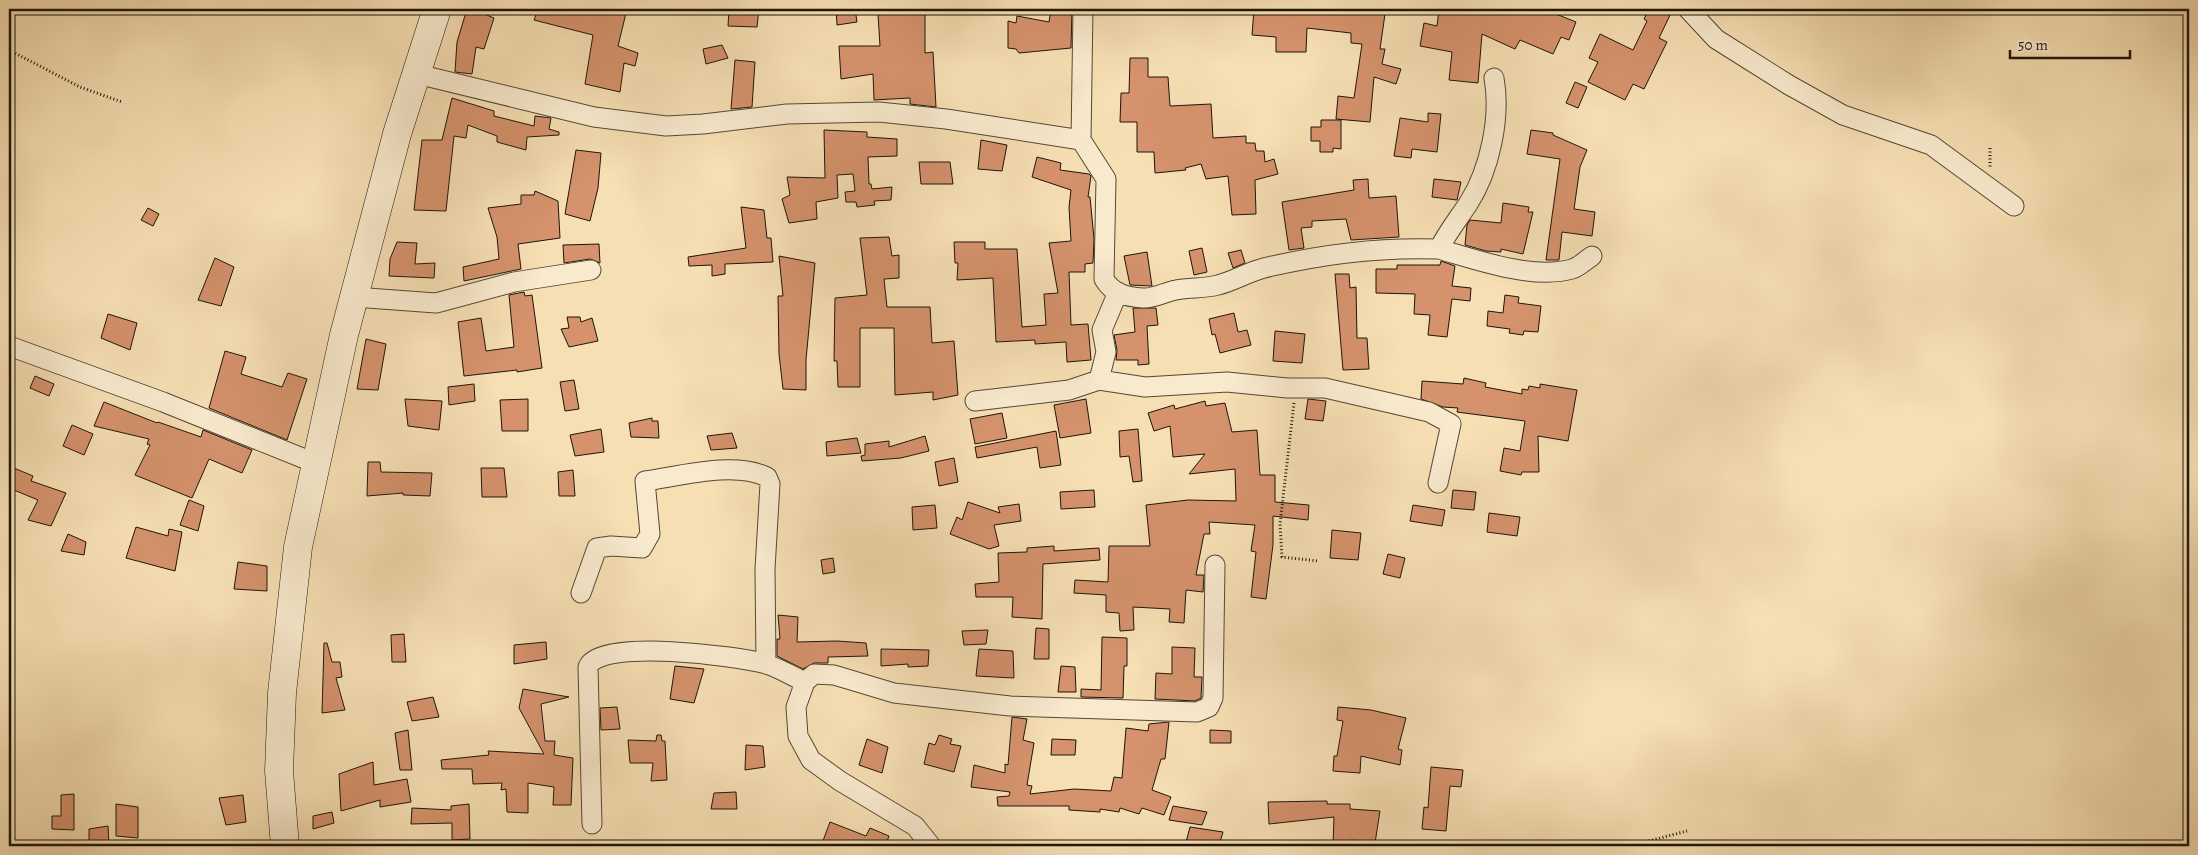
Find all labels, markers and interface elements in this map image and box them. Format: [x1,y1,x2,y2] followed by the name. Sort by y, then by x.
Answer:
[2010,28,2130,60] scale bar
[2018,35,2048,55] text: 50 m

